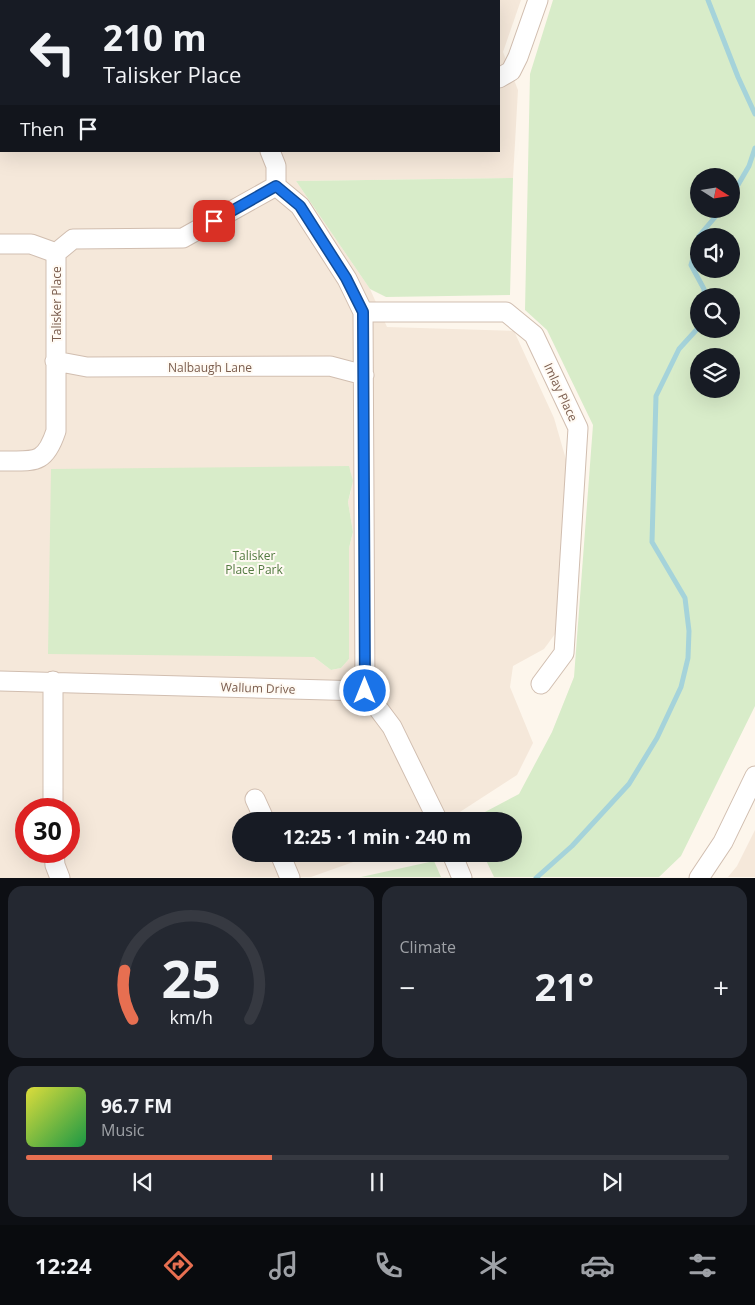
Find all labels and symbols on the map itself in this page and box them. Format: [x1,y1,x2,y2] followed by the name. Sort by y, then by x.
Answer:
[690,168,740,218] north arrow
[193,200,235,242] pin
[48,266,65,342] street label: Talisker Place
[168,359,252,376] street label: Nalbaugh Lane
[540,360,582,424] street label: Imlay Place
[225,547,283,578] park label: Talisker Place Park
[338,664,390,716] position arrow
[220,678,296,698] street label: Wallum Drive
[15,798,80,863] speed limit sign: 30

